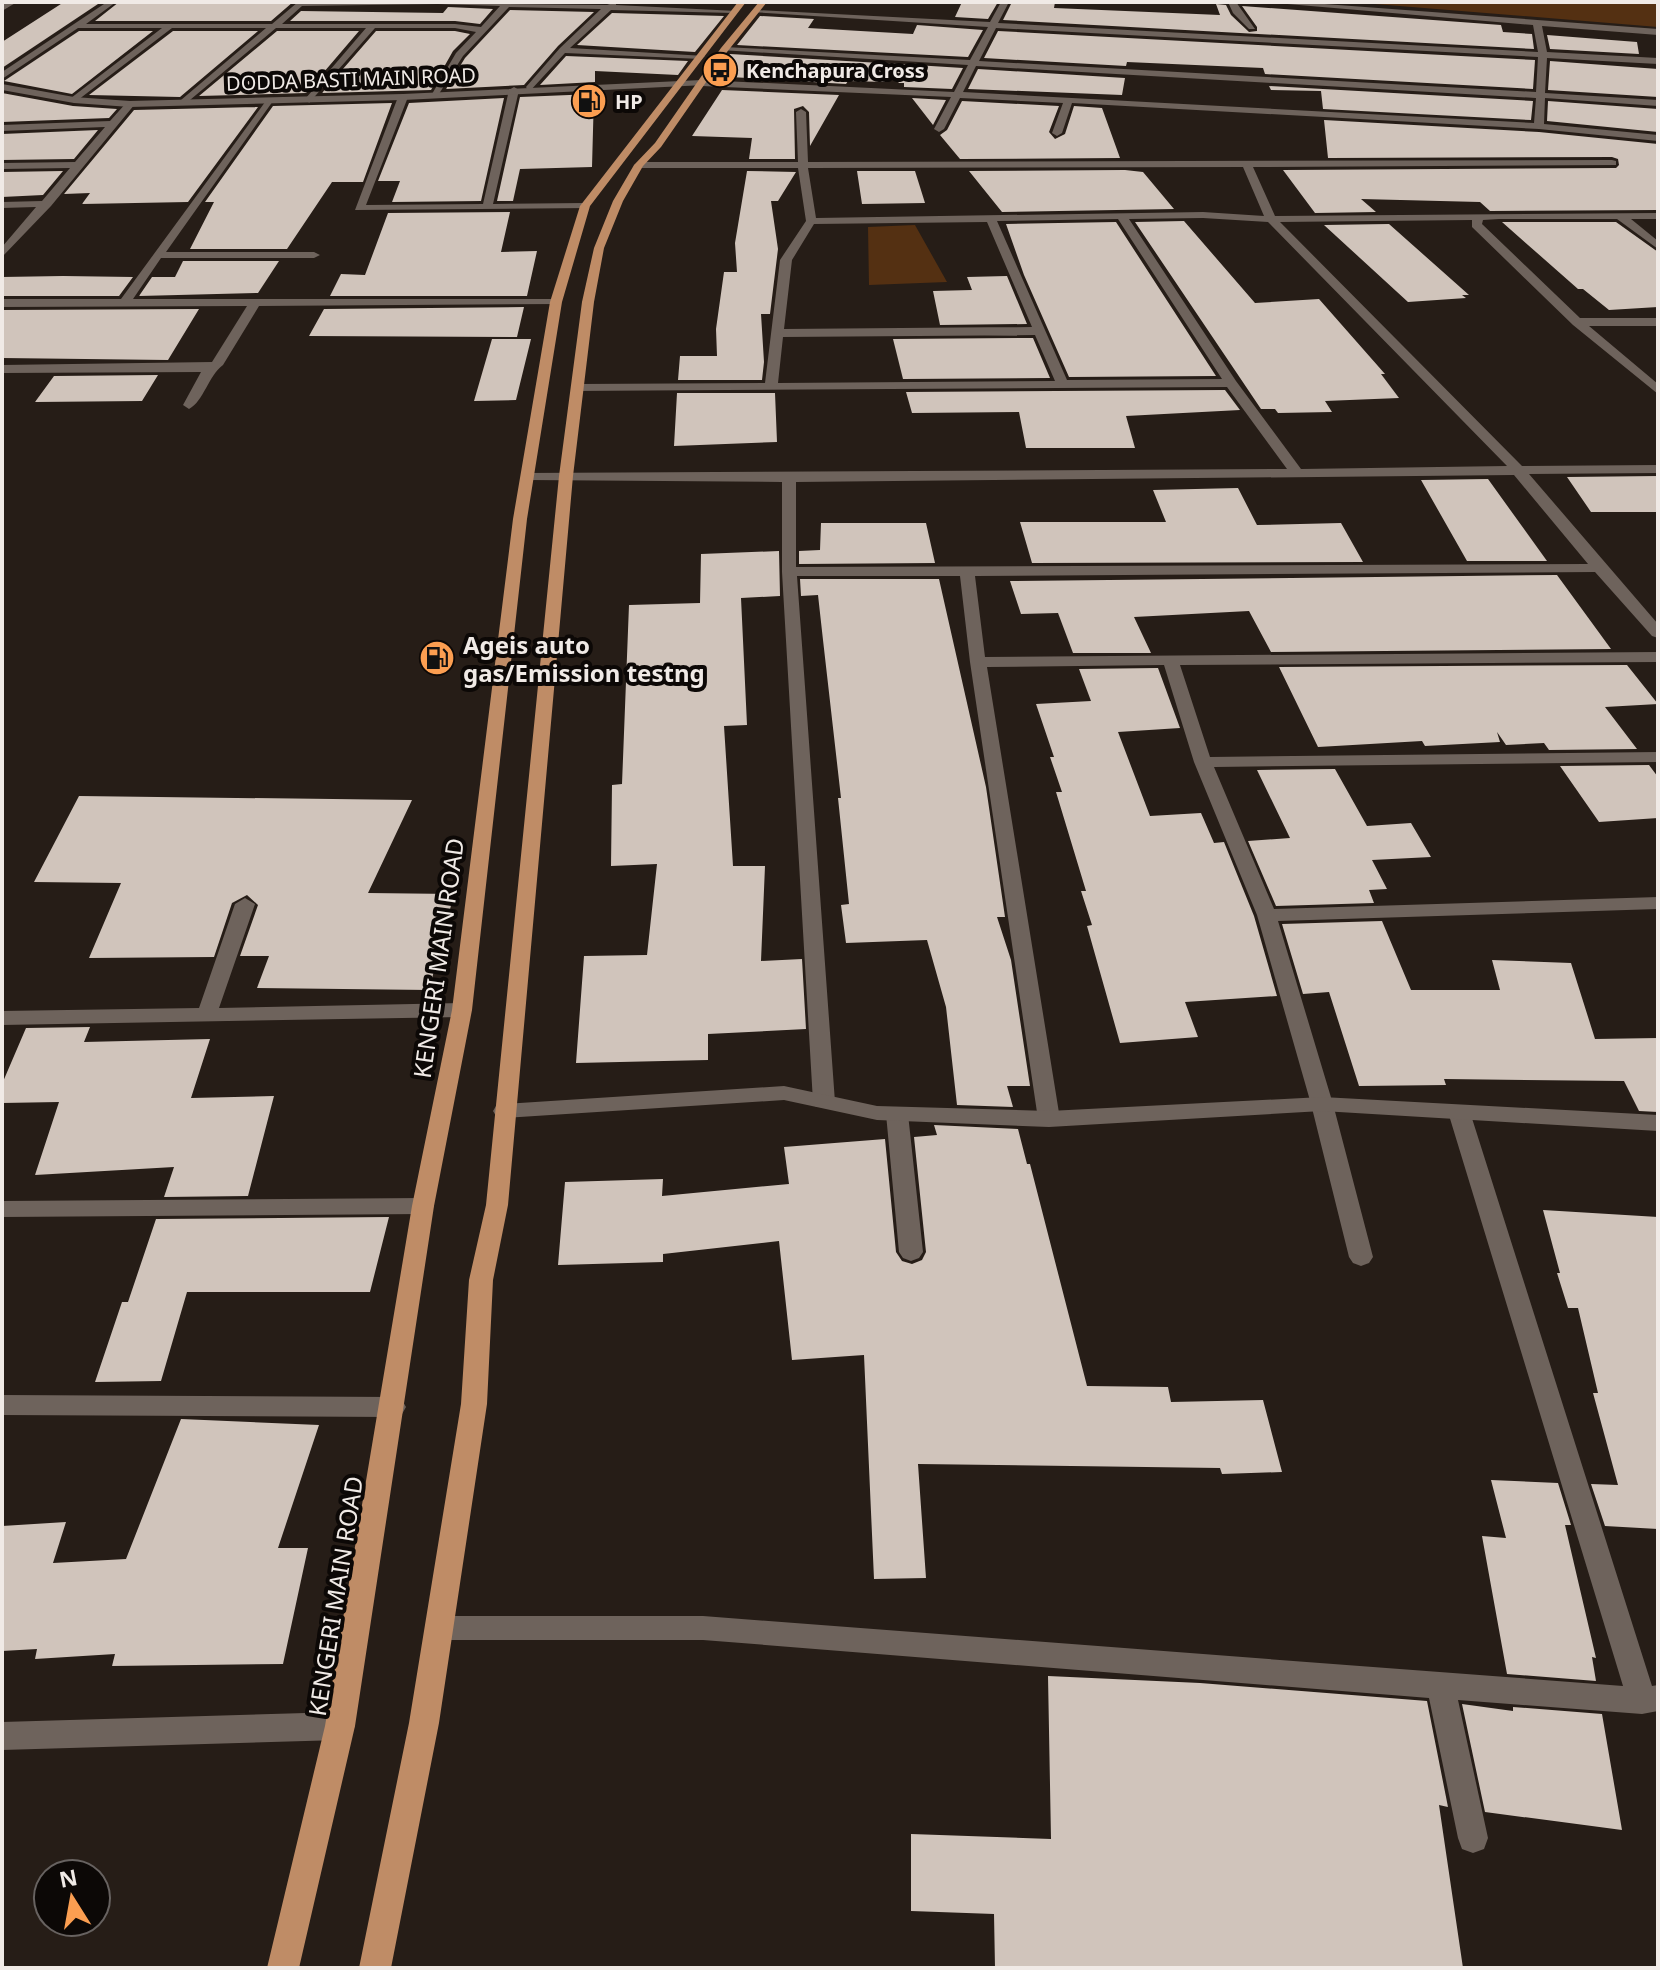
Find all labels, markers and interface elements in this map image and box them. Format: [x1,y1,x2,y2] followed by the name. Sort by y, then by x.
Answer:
[701,51,739,89] bus stop icon: Kenchapura Cross
[746,57,925,84] place label: Kenchapura Cross
[226,61,476,97] street label: DODDA BASTI MAIN ROAD
[570,82,608,120] fuel station icon: HP
[615,88,643,115] place label: HP
[463,628,705,689] place label: Ageis auto gas/Emission testng
[418,639,456,677] fuel station icon: Ageis auto gas/Emission testng
[405,836,471,1080] street label: KENGERI MAIN ROAD
[300,1474,370,1718] street label: KENGERI MAIN ROAD
[32,1858,112,1938] north arrow
[56,1861,80,1894] text: N

